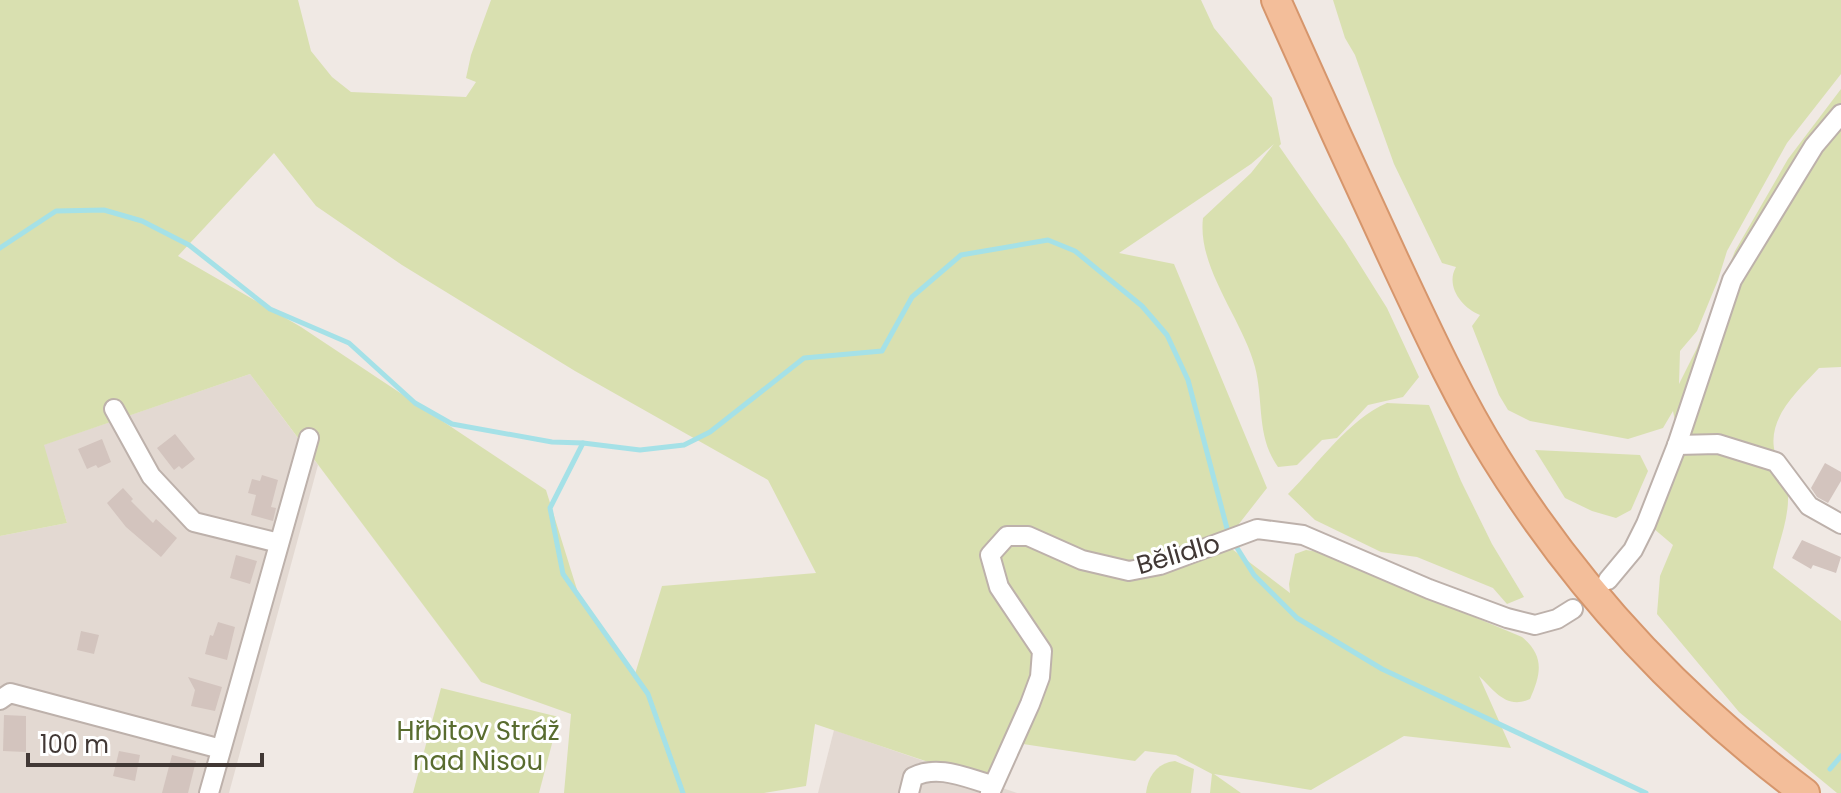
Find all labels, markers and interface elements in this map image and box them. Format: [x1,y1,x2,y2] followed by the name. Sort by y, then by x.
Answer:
[1132,525,1224,583] street label: Bělidlo
[396,713,560,779] park label: Hřbitov Stráž nad Nisou
[28,717,262,767] scale bar
[40,728,109,761] text: 100 m

